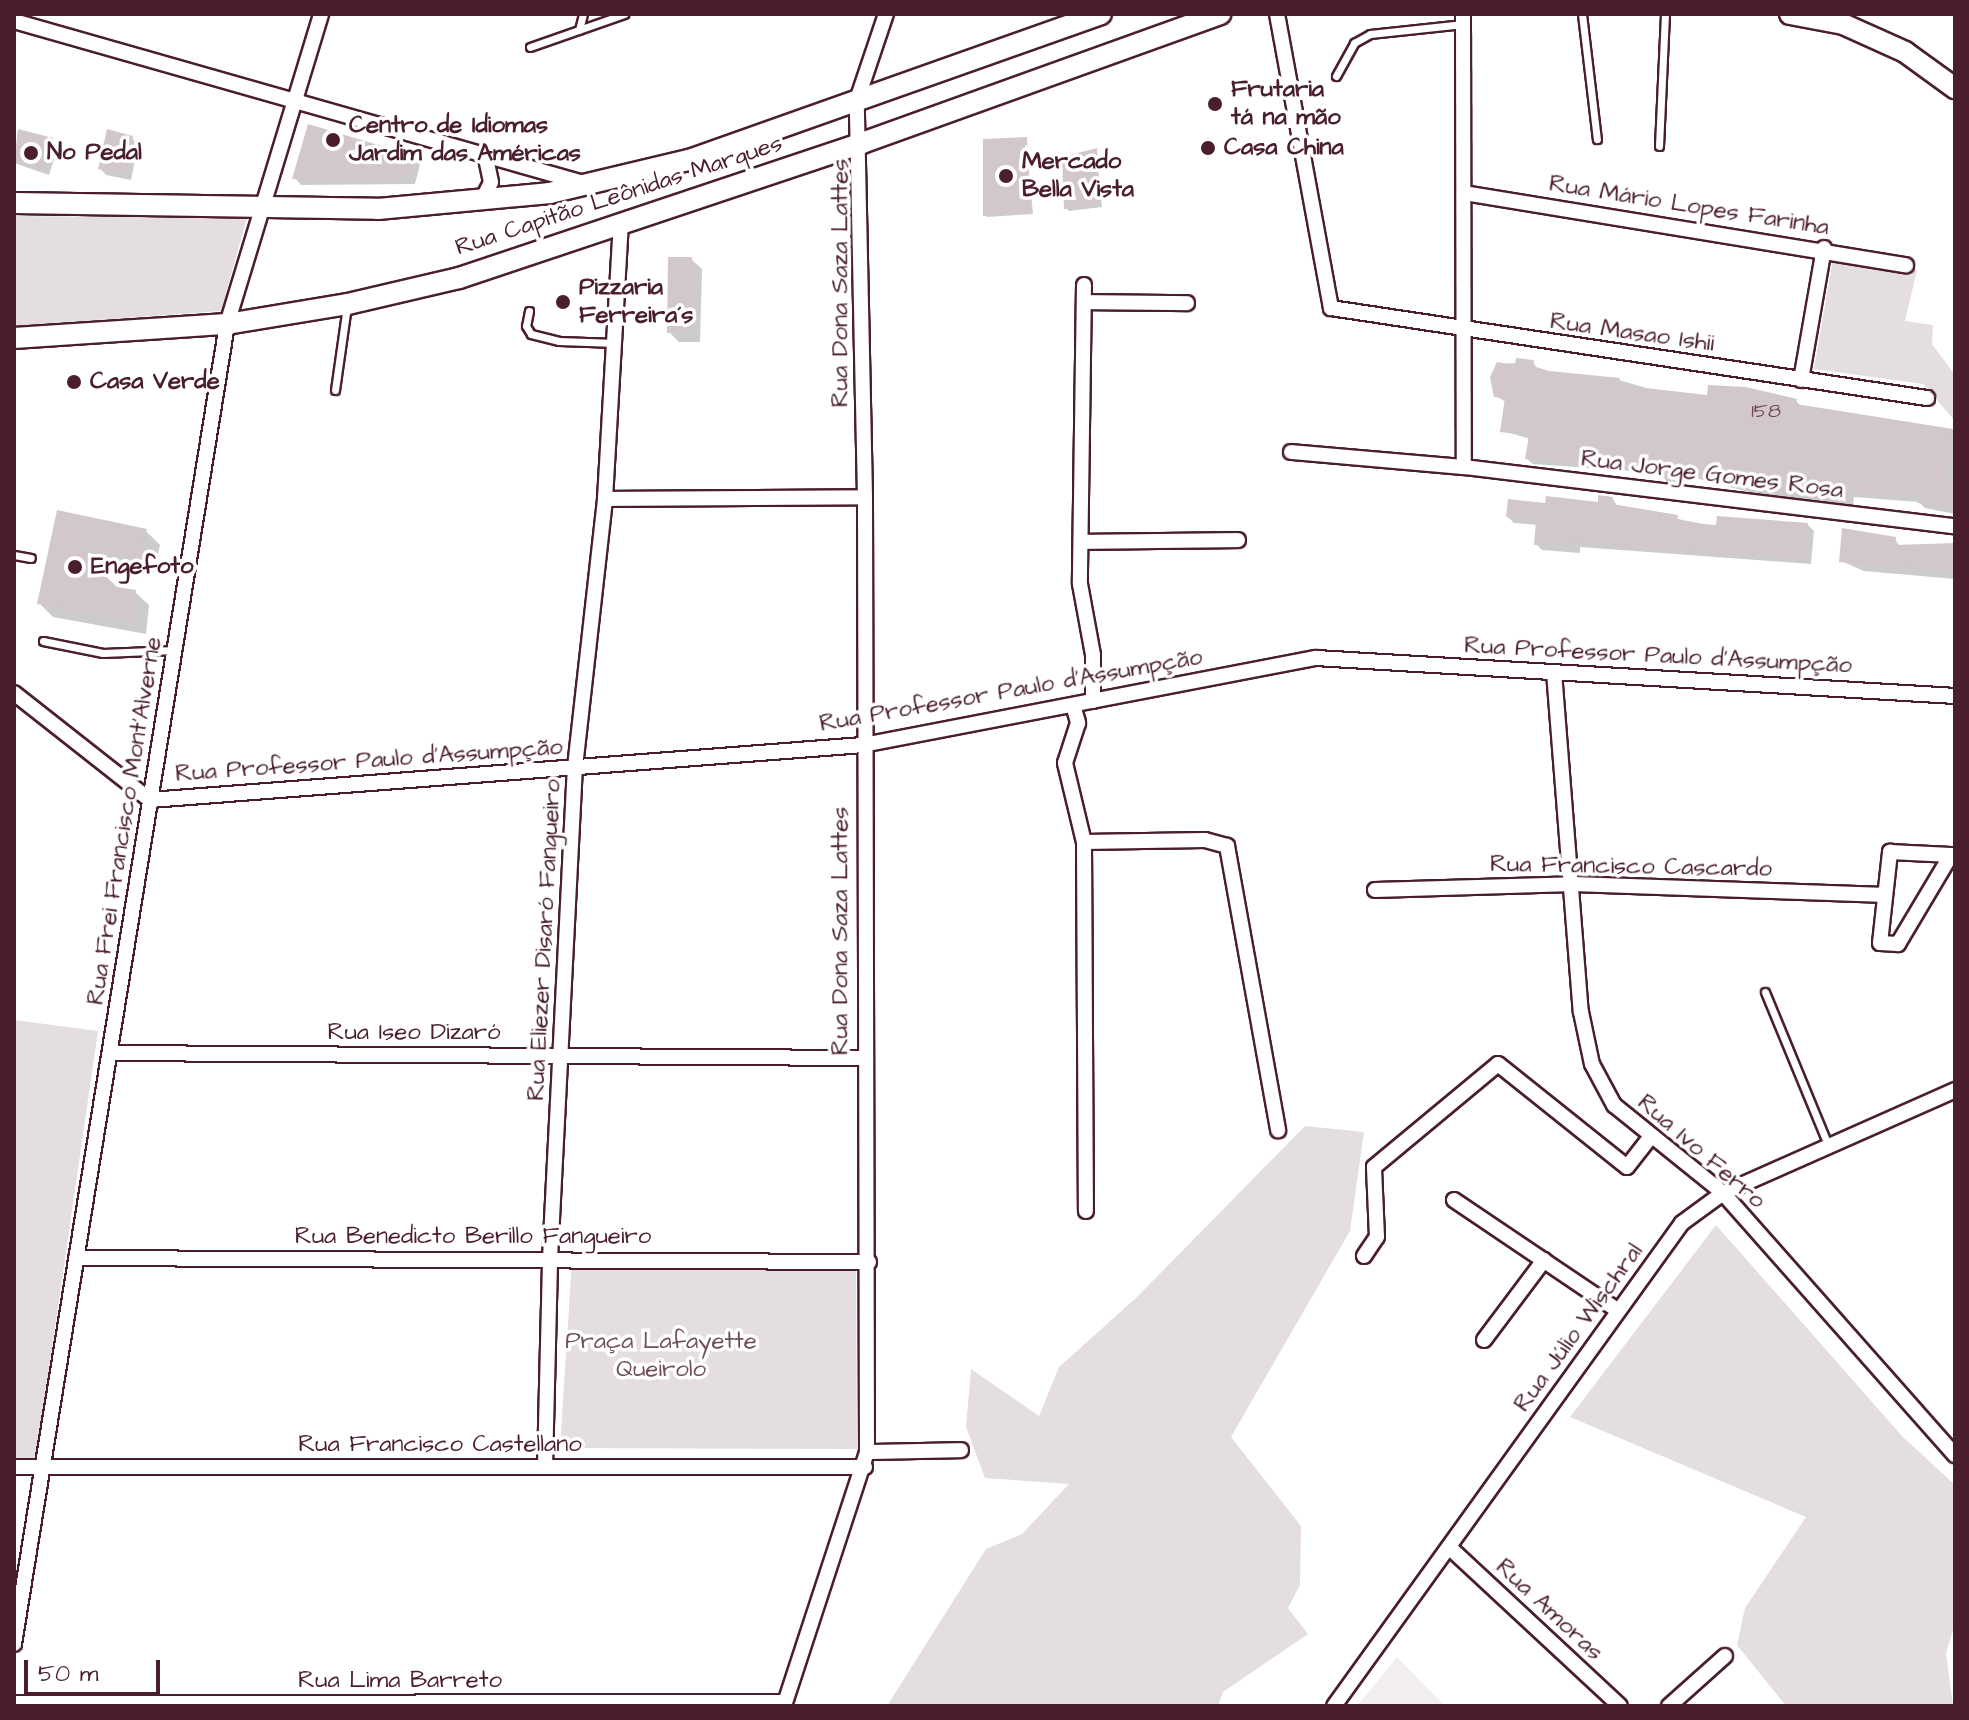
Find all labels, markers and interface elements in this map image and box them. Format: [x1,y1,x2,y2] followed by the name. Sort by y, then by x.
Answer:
[1231,76,1341,132] place label: Frutaria tá na mão
[1206,95,1224,113] marker: Frutaria tá na mão
[349,112,581,168] place label: Centro de Idiomas Jardim das Américas
[452,129,786,263] street label: Rua Capitão Leônidas Marques
[324,131,342,149] marker: Centro de Idiomas Jardim das Américas
[1224,134,1344,162] place label: Casa China
[47,139,142,167] place label: No Pedal
[1199,139,1217,157] marker: Casa China
[22,144,40,162] marker: No Pedal
[1022,148,1134,204] place label: Mercado Bella Vista
[827,159,855,407] street label: Rua Dona Saza Lattes
[997,167,1015,185] marker: Mercado Bella Vista
[1547,170,1831,242] street label: Rua Mário Lopes Farinha
[579,274,693,330] place label: Pizzaria Ferreira´s
[554,293,572,311] marker: Pizzaria Ferreira´s
[1548,307,1716,359] street label: Rua Masao Ishii
[90,368,220,396] place label: Casa Verde
[65,373,83,391] marker: Casa Verde
[1751,399,1781,423] house number: 158
[1579,445,1845,505] street label: Rua Jorge Gomes Rosa
[91,553,194,581] place label: Engefoto
[66,558,84,576] marker: Engefoto
[1463,631,1853,681] street label: Rua Professor Paulo d'Assumpção
[82,635,168,1007] street label: Rua Frei Francisco Mont'Alverne
[817,643,1205,739] street label: Rua Professor Paulo d'Assumpção
[174,733,564,789] street label: Rua Professor Paulo d'Assumpção
[522,778,568,1102] street label: Rua Eliezer Disaró Fangueiro
[827,807,855,1055] street label: Rua Dona Saza Lattes
[1490,850,1772,884] street label: Rua Francisco Cascardo
[328,1019,500,1047] street label: Rua Iseo Dizaró
[1631,1089,1771,1215] street label: Rua Ivo Ferro
[295,1223,651,1251] street label: Rua Benedicto Berillo Fangueiro
[1508,1238,1650,1418] street label: Rua Júlio Wischral
[565,1328,757,1384] park label: Praça Lafayette Queirolo
[298,1431,582,1459] street label: Rua Francisco Castellano
[1489,1553,1609,1667] street label: Rua Amoras
[28,1644,164,1694] scale bar
[38,1657,98,1691] text: 50 m
[298,1667,502,1695] street label: Rua Lima Barreto

